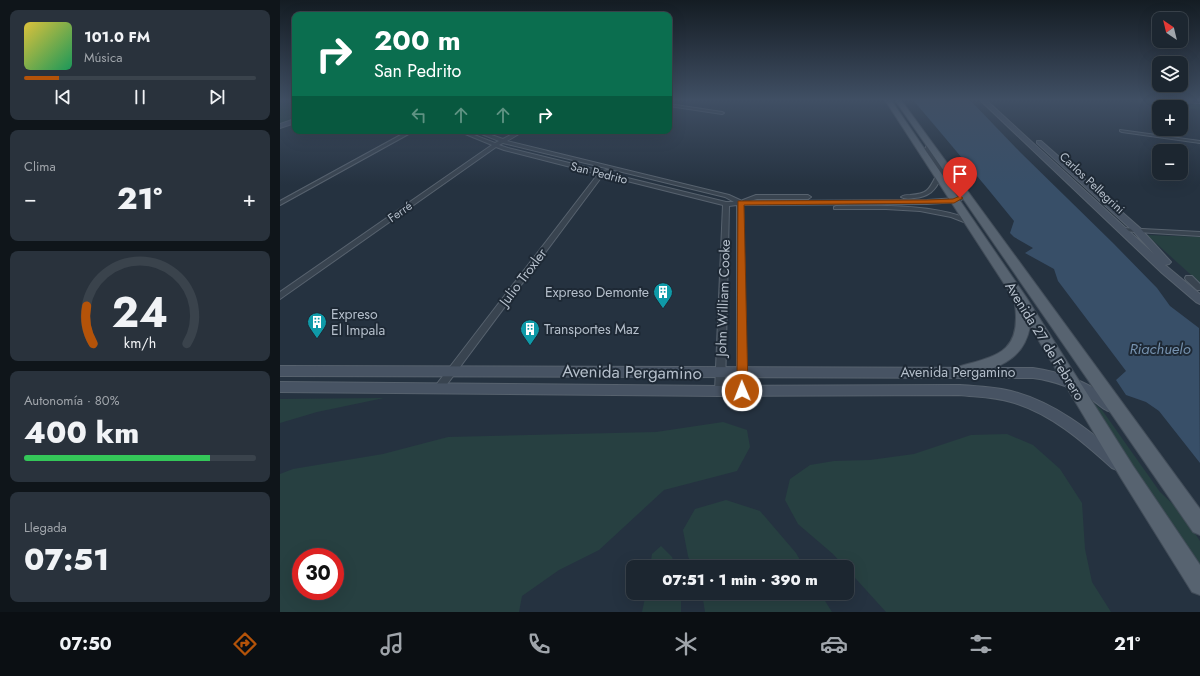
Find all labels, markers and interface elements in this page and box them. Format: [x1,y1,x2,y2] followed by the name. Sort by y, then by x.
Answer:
[1152,12,1188,48] north arrow
[1152,12,1188,180] map controls
[374,20,461,61] text: 200 m
[84,26,150,48] text: 101.0 FM
[308,28,360,80] icon: right
[84,48,122,67] text: Música
[1152,56,1188,92] button: layers
[374,58,461,84] text: San Pedrito
[52,86,74,108] icon: previous
[129,86,151,108] icon: pause
[206,86,228,108] icon: next
[1152,100,1188,136] button: +
[408,104,430,126] icon: left
[450,104,472,126] icon: ahead
[492,104,514,126] icon: ahead
[534,104,556,126] icon: right
[1152,144,1188,180] button: −
[1055,148,1129,218] street label: Carlos Pellegrini
[24,157,56,176] text: Clima
[569,157,630,189] street label: San Pedrito
[943,157,977,198] pin
[949,163,971,185] icon: arrive
[117,177,162,220] text: 21°
[24,182,37,214] text: −
[242,182,256,214] text: +
[384,197,416,227] street label: Ferré
[711,239,735,359] street label: John William Cooke
[493,244,552,312] street label: Julio Troxler
[1000,278,1090,404] street label: Avenida 27 de Febrero
[652,281,674,309] building icon: Expreso Demonte
[112,282,168,343] text: 24
[545,282,649,302] place label: Expreso Demonte
[331,304,385,340] place label: Expreso El Impala
[306,311,328,339] building icon: Expreso El Impala
[519,318,541,346] building icon: Transportes Maz
[544,319,640,339] place label: Transportes Maz
[124,333,156,353] text: km/h
[1129,338,1191,360] water label: Riachuelo
[562,359,702,385] street label: Avenida Pergamino
[901,362,1016,382] street label: Avenida Pergamino
[721,370,763,412] position arrow
[24,391,119,410] text: Autonomía · 80%
[24,411,139,454] text: 400 km
[24,518,67,537] text: Llegada
[24,538,109,581] text: 07:51
[292,548,344,600] speed limit sign: 30
[662,569,818,591] text: 07:51 · 1 min · 390 m
[231,630,259,658] icon: directions
[378,630,406,658] icon: music
[525,630,553,658] icon: phone
[672,630,700,658] icon: climate
[820,630,848,658] icon: car
[967,630,995,658] icon: filters
[60,631,112,657] text: 07:50
[1114,631,1140,657] text: 21°

